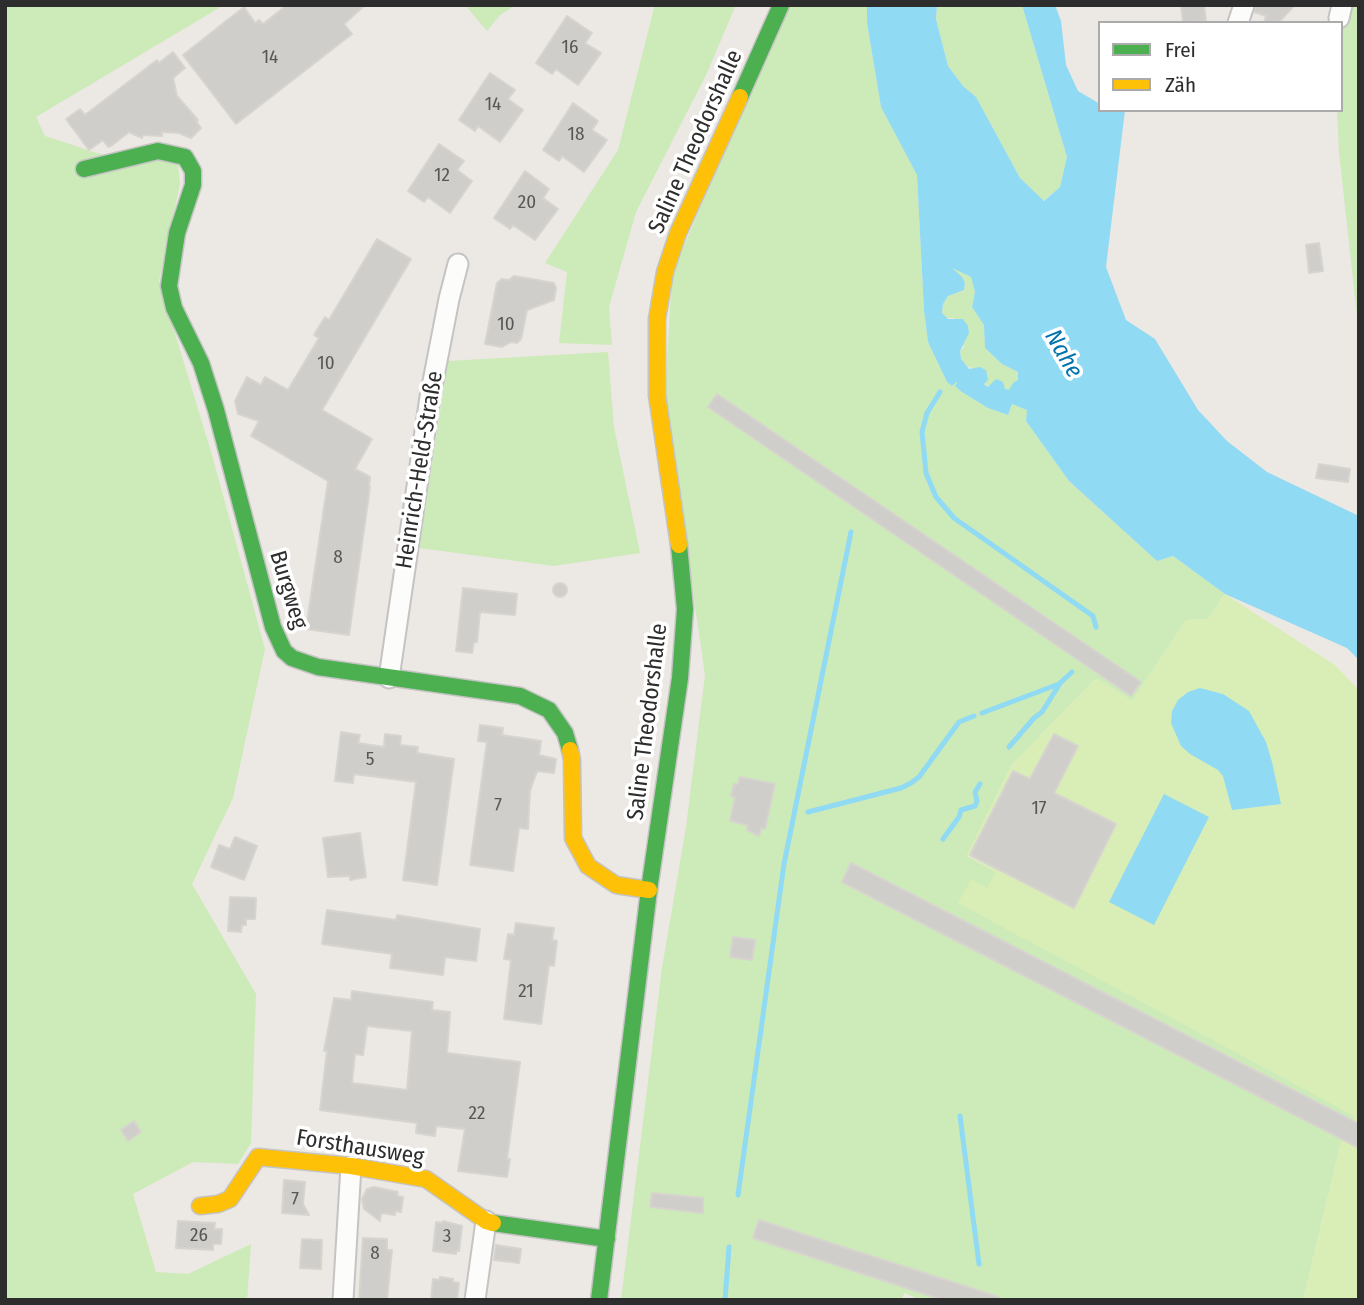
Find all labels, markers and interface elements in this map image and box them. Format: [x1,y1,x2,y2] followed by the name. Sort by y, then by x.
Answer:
[1098,21,1343,112] legend
[562,37,578,59] house number: 16
[1165,37,1196,63] text: Frei
[643,46,749,238] street label: Saline Theodorshalle
[262,47,278,69] house number: 14
[1165,72,1196,98] text: Zäh
[485,94,501,116] house number: 14
[568,124,584,146] house number: 18
[434,165,450,187] house number: 12
[518,192,536,214] house number: 20
[497,314,515,336] house number: 10
[1038,325,1088,383] water label: Nahe
[317,353,335,375] house number: 10
[391,369,449,571] street label: Heinrich-Held-Straße
[333,547,343,569] house number: 8
[263,548,313,632] street label: Burgweg
[622,622,674,822] street label: Saline Theodorshalle
[366,749,374,771] house number: 5
[494,795,502,817] house number: 7
[1031,798,1047,820] house number: 17
[518,981,534,1003] house number: 21
[469,1103,485,1125] house number: 22
[294,1124,426,1172] street label: Forsthausweg
[291,1189,299,1211] house number: 7
[190,1225,208,1247] house number: 26
[443,1226,451,1248] house number: 3
[370,1243,380,1265] house number: 8

